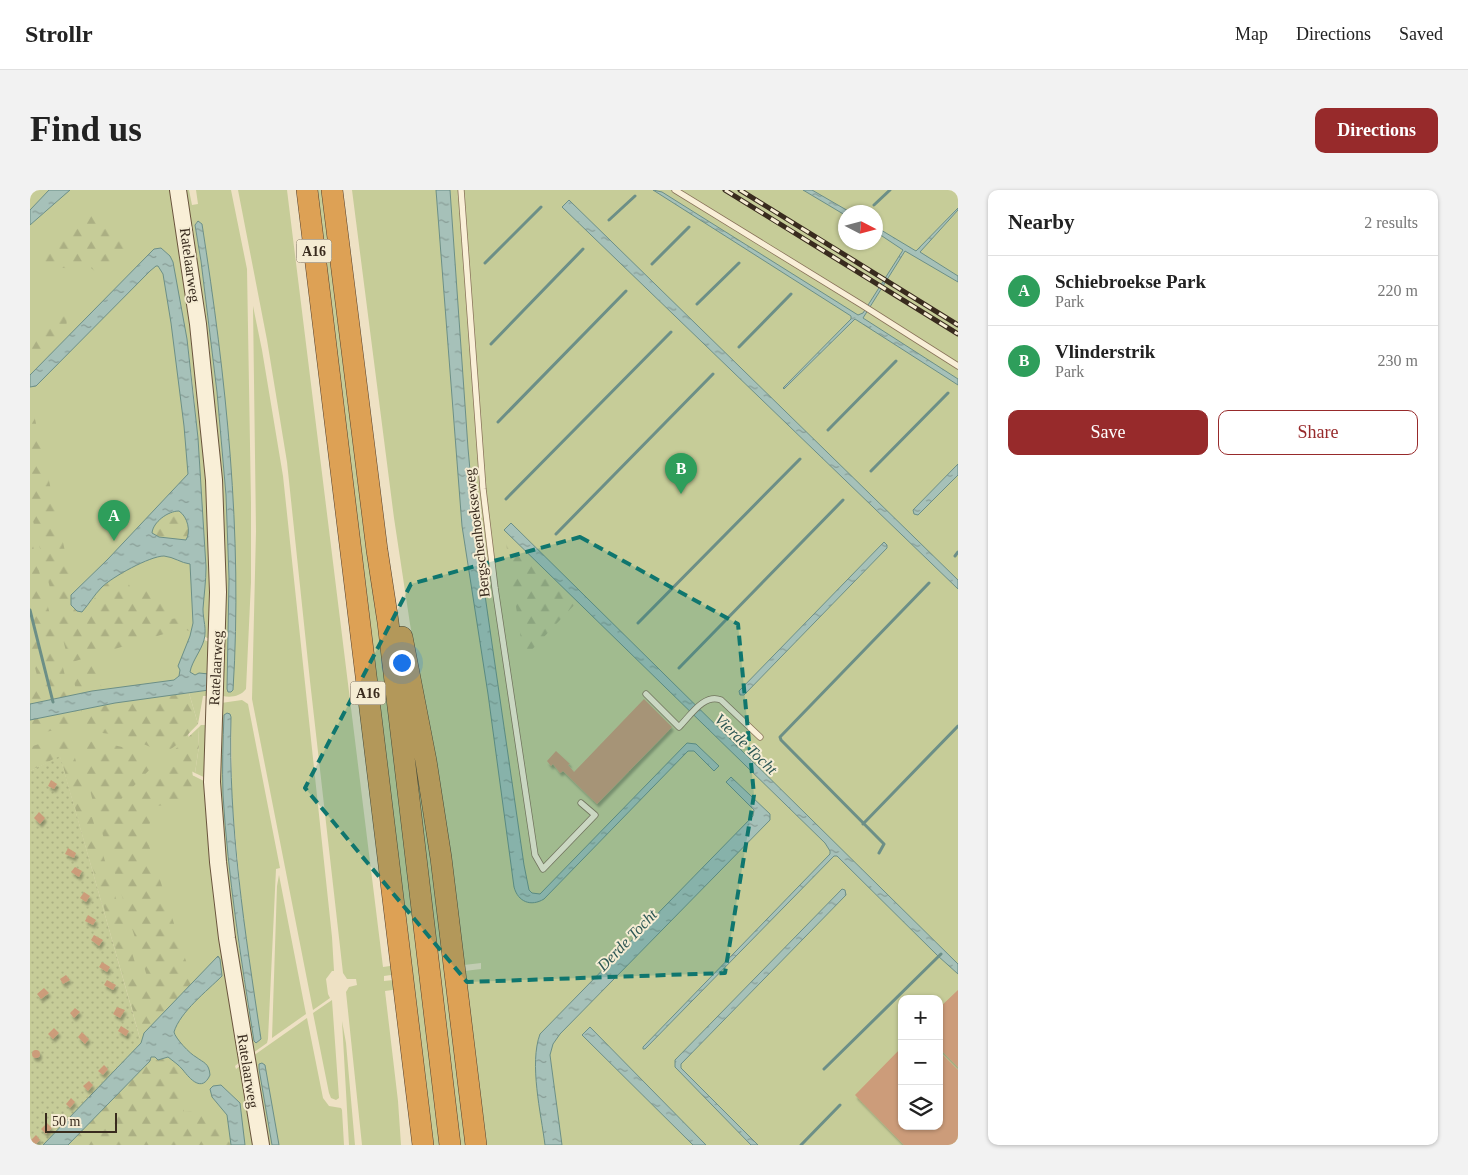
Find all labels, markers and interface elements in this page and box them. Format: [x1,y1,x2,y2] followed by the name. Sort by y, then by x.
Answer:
[25,21,93,47] text: Strollr
[1235,24,1268,44] text: Map
[1296,24,1371,44] text: Directions
[1399,24,1443,44] text: Saved
[1315,108,1438,153] button: Directions
[30,110,142,149] text: Find us
[838,205,883,250] north arrow
[1008,210,1075,234] text: Nearby
[1364,214,1418,231] text: 2 results
[177,227,203,304] street label: Ratelaarweg
[296,239,332,262] road number: A16
[1055,271,1206,292] text: Schiebroekse Park
[1018,282,1030,299] text: A
[1378,282,1418,299] text: 220 m
[1055,293,1084,310] text: Park
[1055,341,1155,362] text: Vlinderstrik
[1019,352,1029,369] text: B
[1378,352,1418,369] text: 230 m
[1055,363,1084,380] text: Park
[1008,410,1208,455] button: Save
[1218,410,1418,455] button: Share
[665,453,697,494] pin: B
[461,467,493,598] street label: Bergschenhoekseweg
[98,500,130,541] pin: A
[206,630,226,706] street label: Ratelaarweg
[389,650,415,676] your location
[350,682,386,704] road number: A16
[711,710,781,778] water label: Vierde Tocht
[593,906,661,975] water label: Derde Tocht
[898,995,943,1130] map controls
[898,995,943,1040] button: +
[234,1033,262,1110] street label: Ratelaarweg
[898,1040,943,1085] button: −
[898,1085,943,1130] button: layers
[45,1110,118,1133] scale bar
[52,1114,80,1129] text: 50 m

